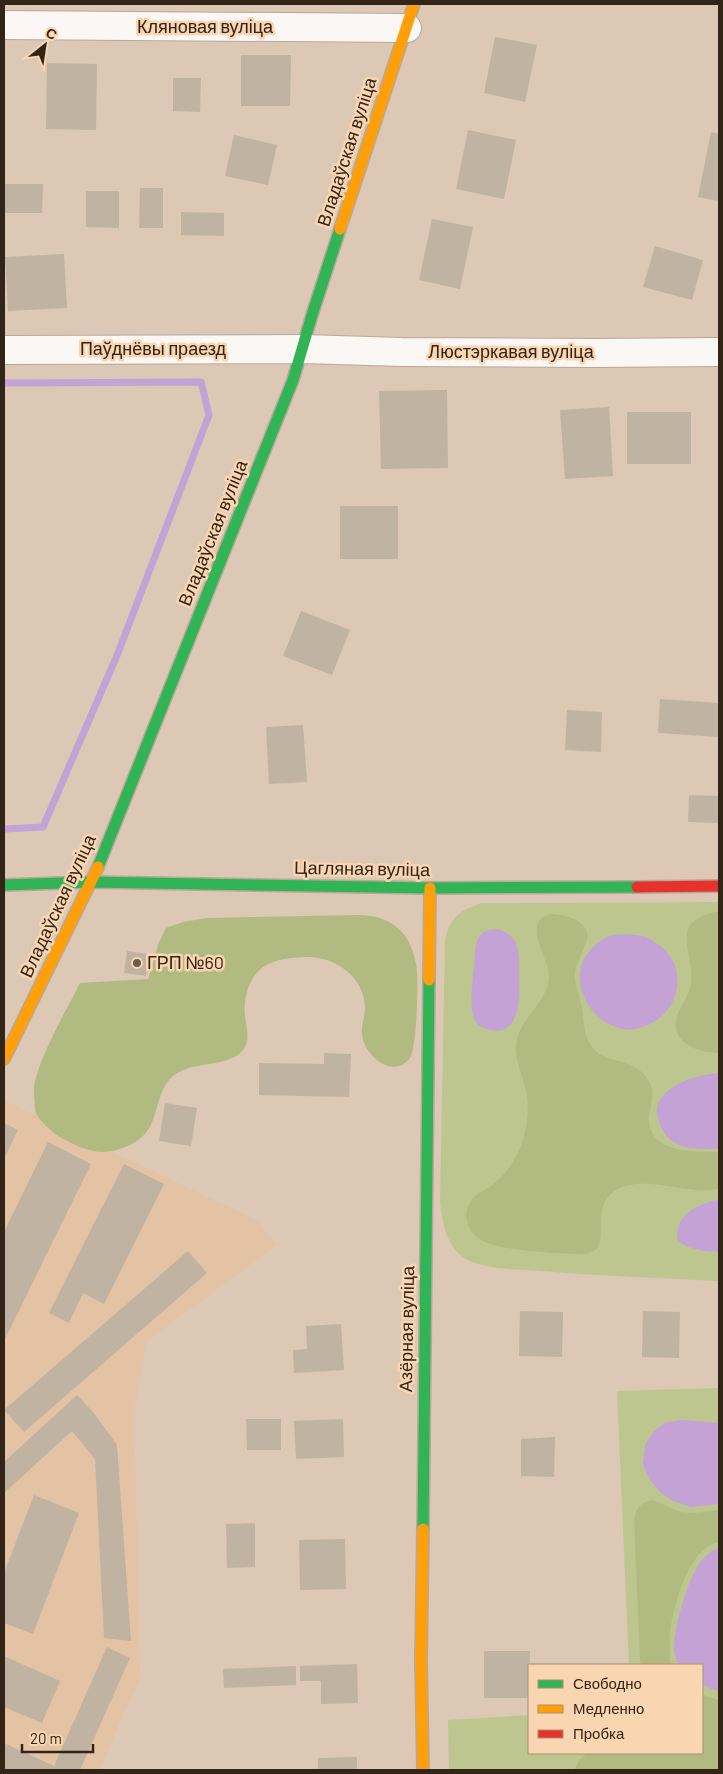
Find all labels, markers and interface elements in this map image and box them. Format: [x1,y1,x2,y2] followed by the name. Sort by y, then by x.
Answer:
[137,15,274,37] street label: Кляновая вуліца
[20,20,70,70] north arrow
[43,23,60,43] text: С
[312,74,381,229] street label: Владаўская вуліца
[80,337,227,359] street label: Паўднёвы праезд
[428,340,595,362] street label: Люстэркавая вуліца
[173,456,252,609] street label: Владаўская вуліца
[14,830,100,981] street label: Владаўская вуліца
[294,856,431,880] street label: Цагляная вуліца
[147,951,224,973] place label: ГРП №60
[131,957,143,969] marker: ГРП №60
[394,1265,418,1392] street label: Азёрная вуліца
[528,1664,703,1754] legend
[573,1674,642,1692] text: Свободно
[573,1699,644,1717] text: Медленно
[22,1722,94,1754] scale bar
[573,1724,625,1742] text: Пробка
[30,1729,62,1747] text: 20 m

